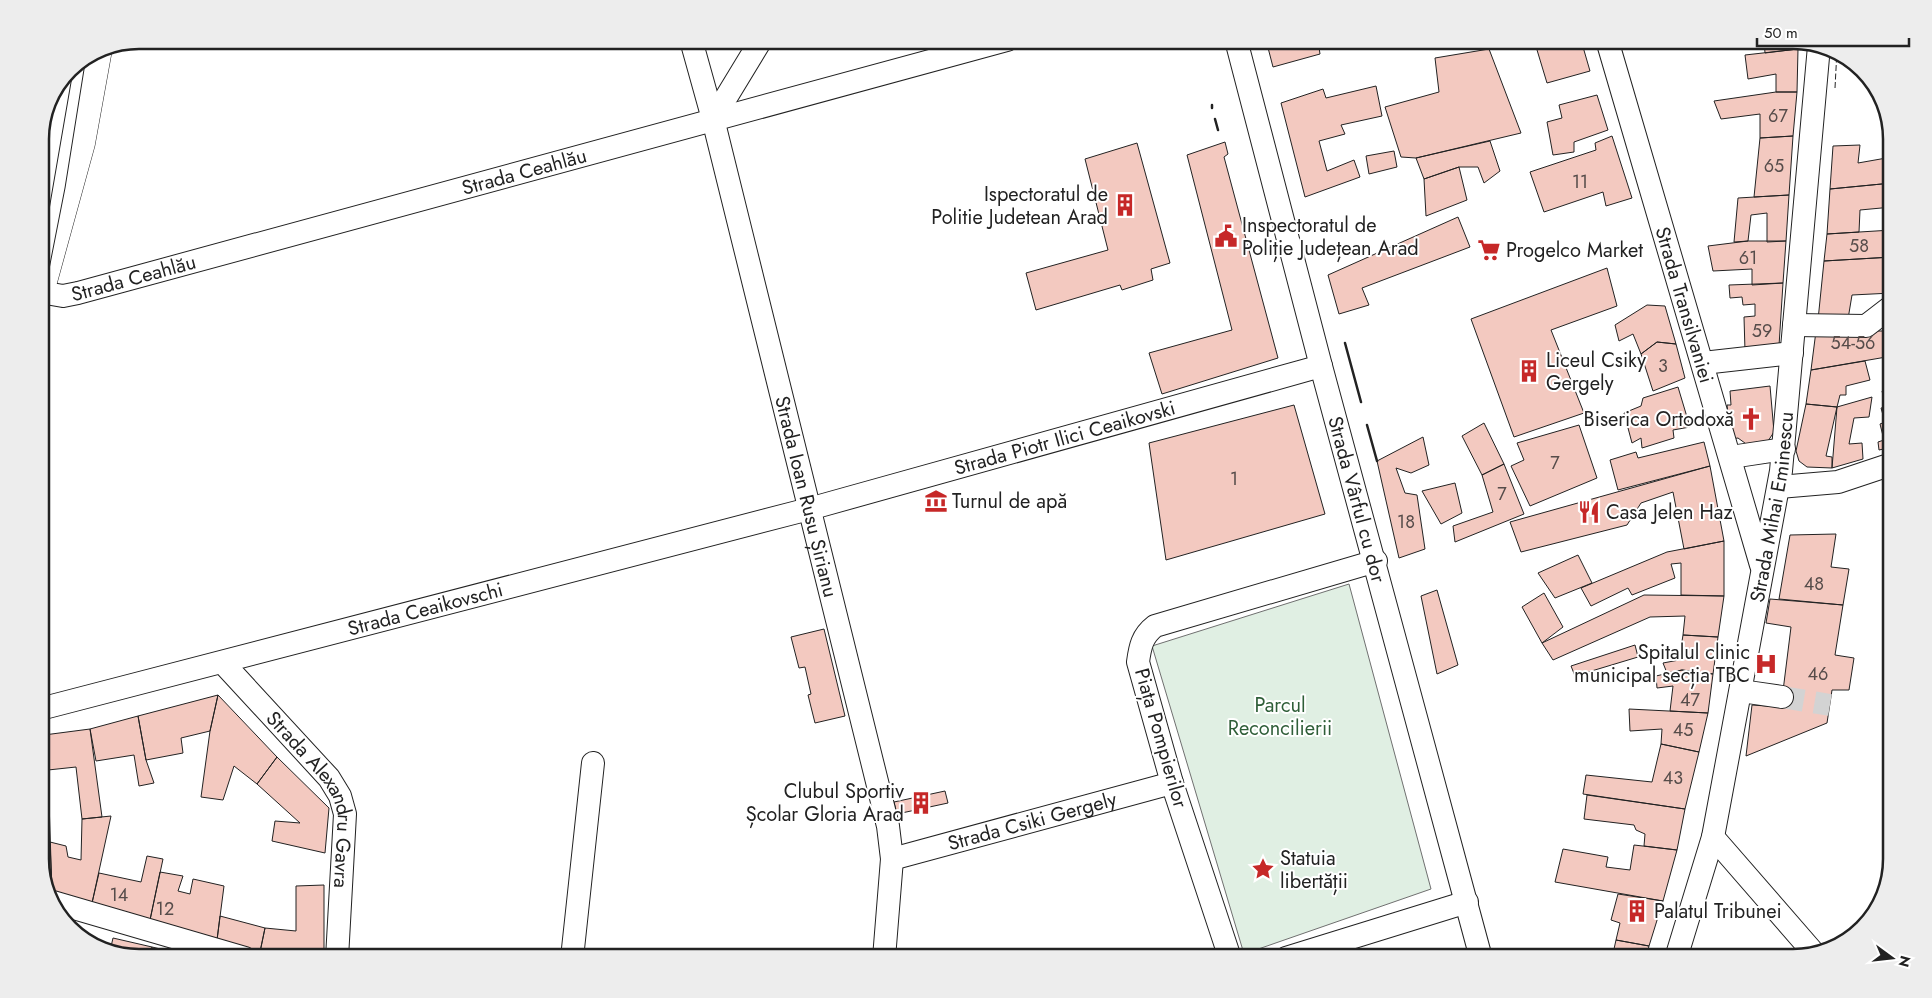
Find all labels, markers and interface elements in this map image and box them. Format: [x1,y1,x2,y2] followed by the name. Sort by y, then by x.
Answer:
[1757,15,1910,47] scale bar
[1764,22,1798,44] text: 50 m
[1768,103,1788,129] house number: 67
[458,141,590,202] street label: Strada Ceahlău
[1764,153,1784,179] house number: 65
[1572,169,1588,195] house number: 11
[931,180,1108,232] place label: Ispectoratul de Politie Judetean Arad
[1112,192,1138,218] building icon: Ispectoratul de Politie Judetean Arad
[1242,211,1419,263] place label: Inspectoratul de Poliție Județean Arad
[1213,223,1239,249] public building icon: Inspectoratul de Poliție Județean Arad
[1648,223,1721,386] street label: Strada Transilvaniei
[1849,233,1869,259] house number: 58
[1506,236,1643,265] place label: Progelco Market
[1476,237,1502,263] supermarket icon: Progelco Market
[1739,245,1757,271] house number: 61
[69,247,199,309] street label: Strada Ceahlău
[1752,318,1772,344] house number: 59
[1831,330,1875,356] house number: 54-56
[1546,346,1646,398] place label: Liceul Csiky Gergely
[1658,353,1668,379] house number: 3
[1516,358,1542,384] building icon: Liceul Csiky Gergely
[768,393,845,600] street label: Strada Ioan Rusu Șirianu
[951,393,1179,482] street label: Strada Piotr Ilici Ceaikovski
[1584,405,1734,434] place label: Biserica Ortodoxă
[1738,406,1764,432] church icon: Biserica Ortodoxă
[1742,410,1801,605] street label: Strada Mihai Eminescu
[1321,413,1393,586] street label: Strada Vârful cu dor
[1550,450,1560,476] house number: 7
[1230,466,1238,492] house number: 1
[1497,481,1507,507] house number: 7
[952,487,1067,516] place label: Turnul de apă
[923,488,949,514] museum icon: Turnul de apă
[1606,498,1733,527] place label: Casa Jelen Haz
[1576,499,1602,525] restaurant icon: Casa Jelen Haz
[1397,509,1415,535] house number: 18
[1804,571,1824,597] house number: 48
[344,575,506,643] street label: Strada Ceaikovschi
[1574,638,1750,690] place label: Spitalul clinic municipal secția TBC
[1753,651,1779,677] hospital icon: Spitalul clinic municipal secția TBC
[1808,661,1828,687] house number: 46
[1127,665,1195,812] street label: Piața Pompierilor
[1680,687,1701,713] house number: 47
[1228,691,1332,743] park label: Parcul Reconcilierii
[260,704,359,889] street label: Strada Alexandru Gavra
[1673,717,1693,743] house number: 45
[1663,765,1683,791] house number: 43
[746,777,904,829] place label: Clubul Sportiv Școlar Gloria Arad
[944,784,1120,858] street label: Strada Csiki Gergely
[908,790,934,816] building icon: Clubul Sportiv Școlar Gloria Arad
[1280,844,1348,896] place label: Statuia libertății
[1250,856,1276,882] place icon: Statuia libertății
[110,882,128,908] house number: 14
[156,896,174,922] house number: 12
[1654,897,1782,926] place label: Palatul Tribunei
[1624,898,1650,924] building icon: Palatul Tribunei
[1867,933,1917,983] north arrow
[1893,953,1916,969] text: N

